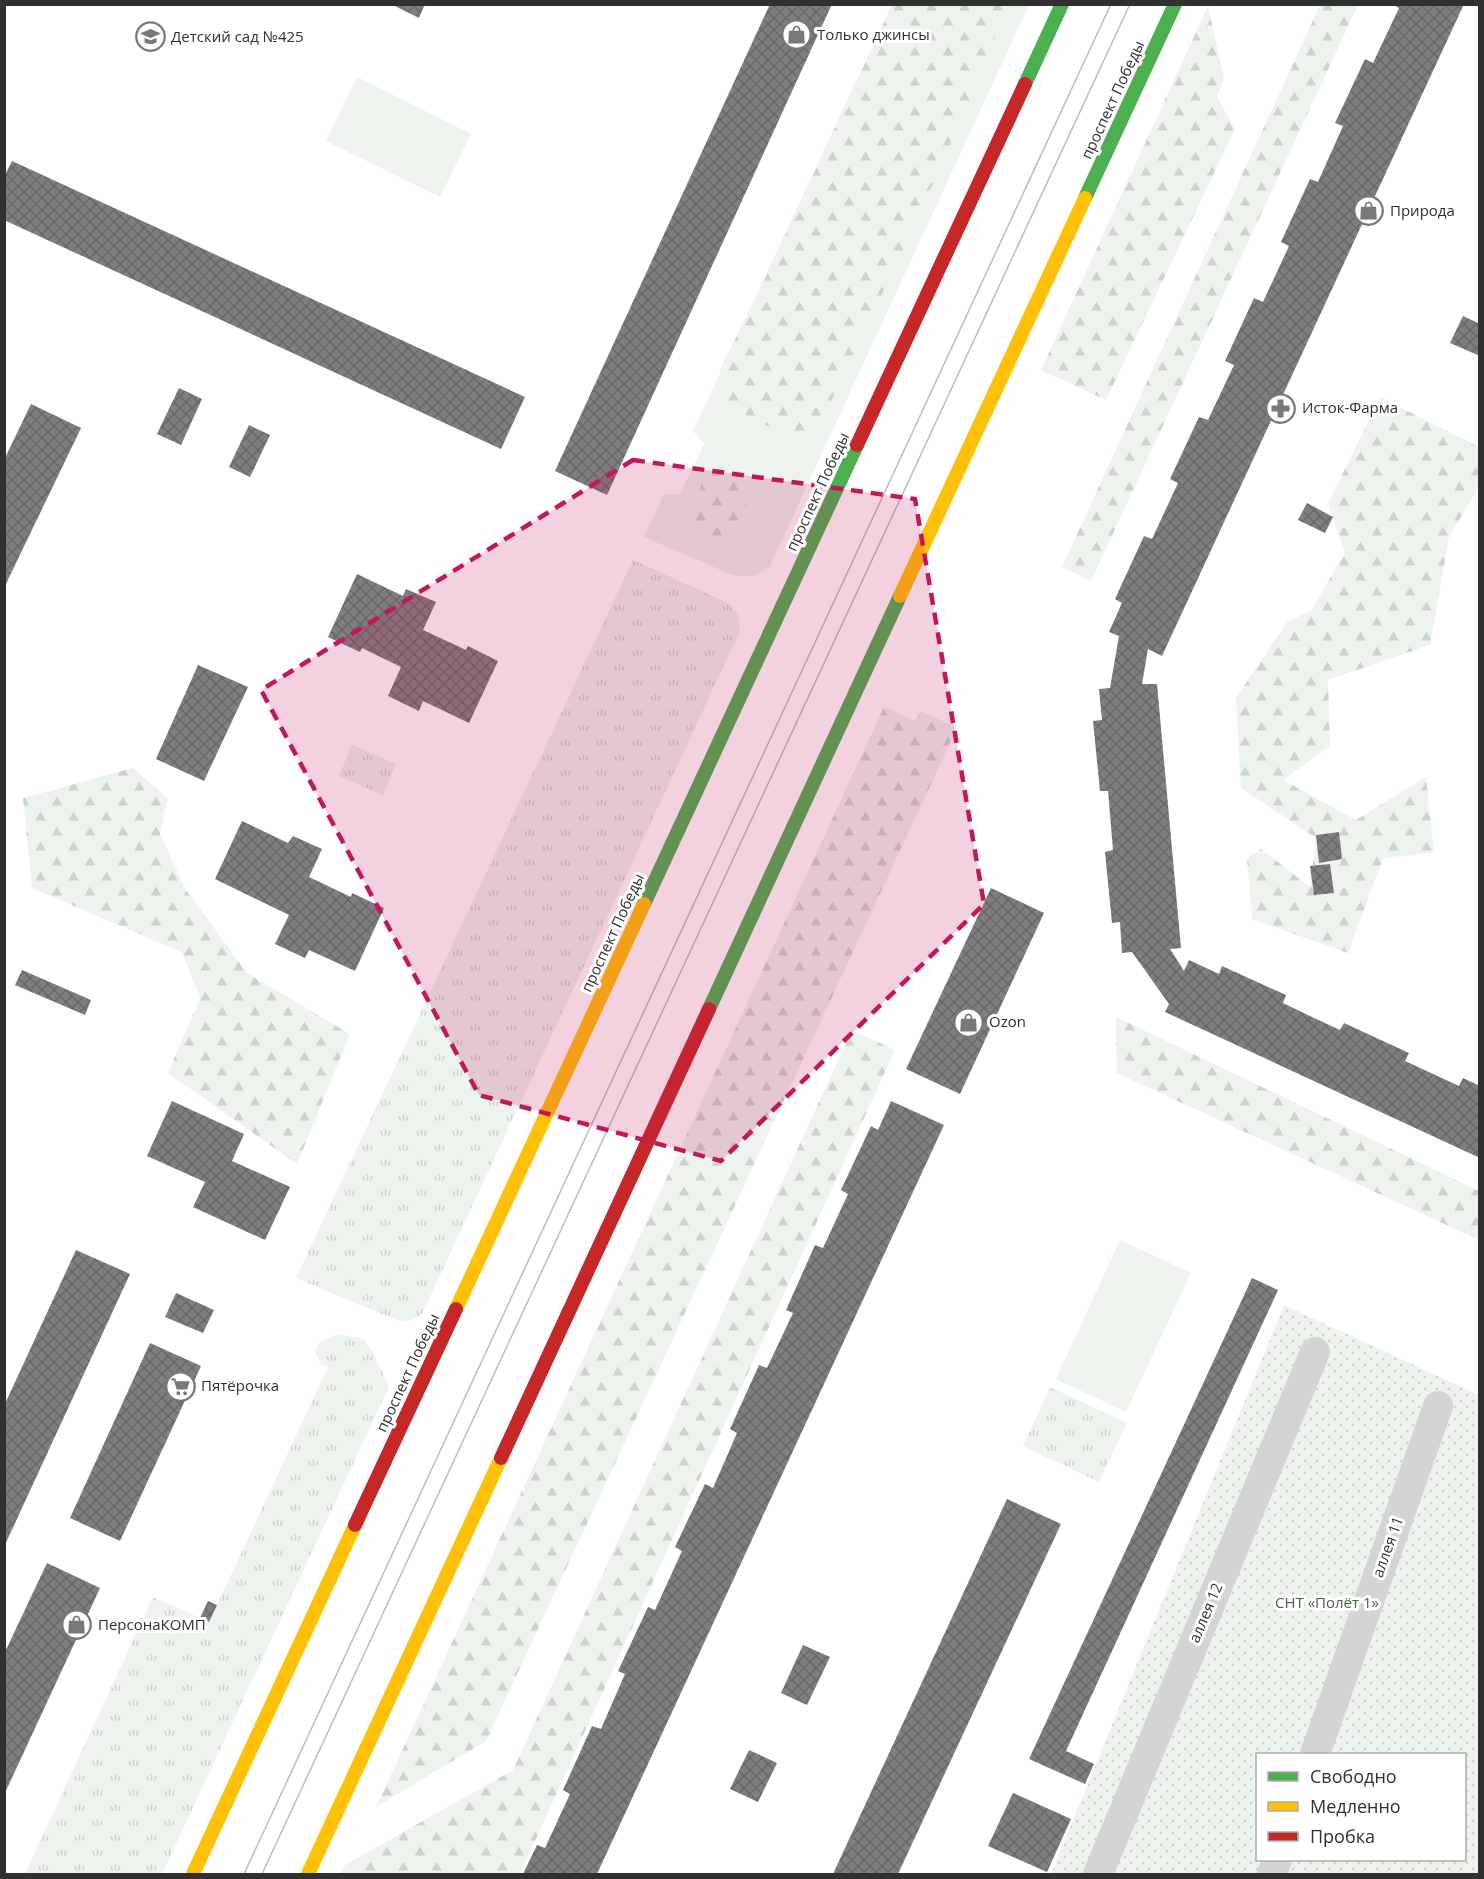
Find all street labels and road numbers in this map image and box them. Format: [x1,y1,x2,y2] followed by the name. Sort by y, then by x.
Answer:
[1076,37,1148,162] street label: проспект Победы
[781,429,853,554] street label: проспект Победы
[576,870,648,995] street label: проспект Победы
[371,1310,443,1435] street label: проспект Победы
[1367,1514,1407,1580] street label: аллея 11
[1184,1580,1227,1646] street label: аллея 12

